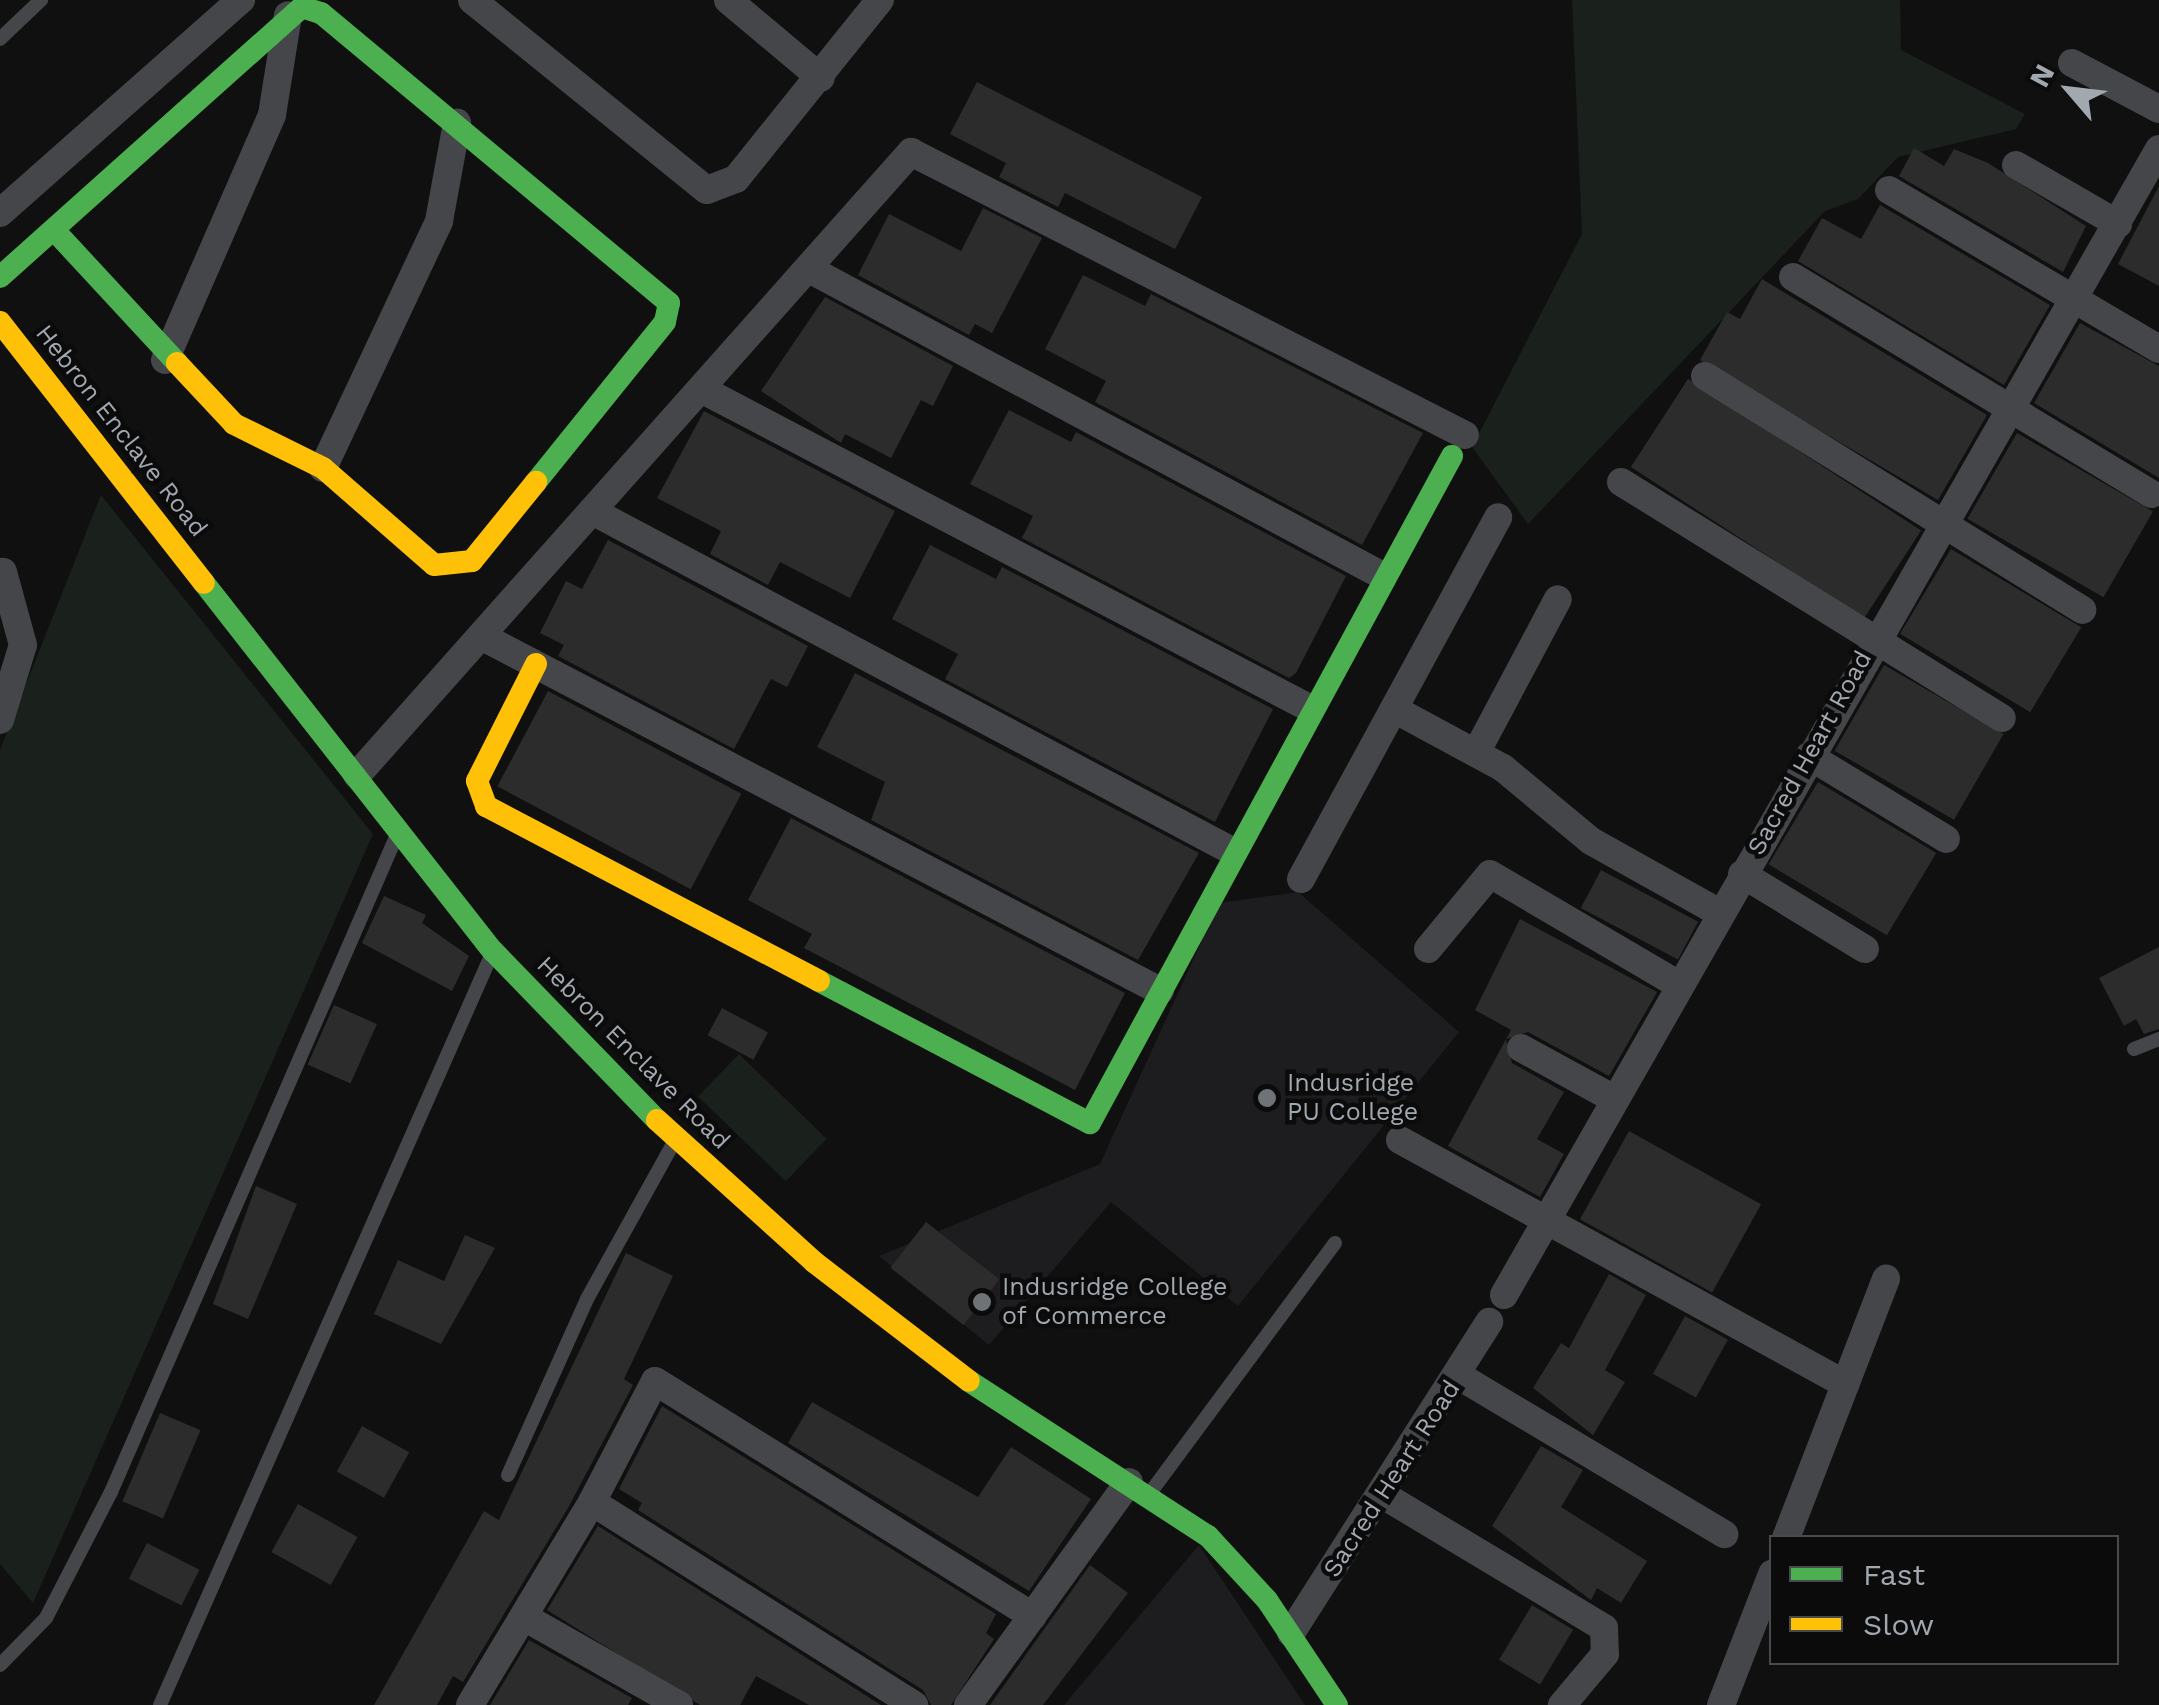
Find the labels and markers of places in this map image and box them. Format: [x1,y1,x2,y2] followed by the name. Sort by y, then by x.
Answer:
[1287,1069,1418,1128] place label: Indusridge PU College
[1256,1087,1278,1109] marker: Indusridge PU College
[1002,1273,1227,1332] place label: Indusridge College of Commerce
[971,1291,993,1313] marker: Indusridge College of Commerce

